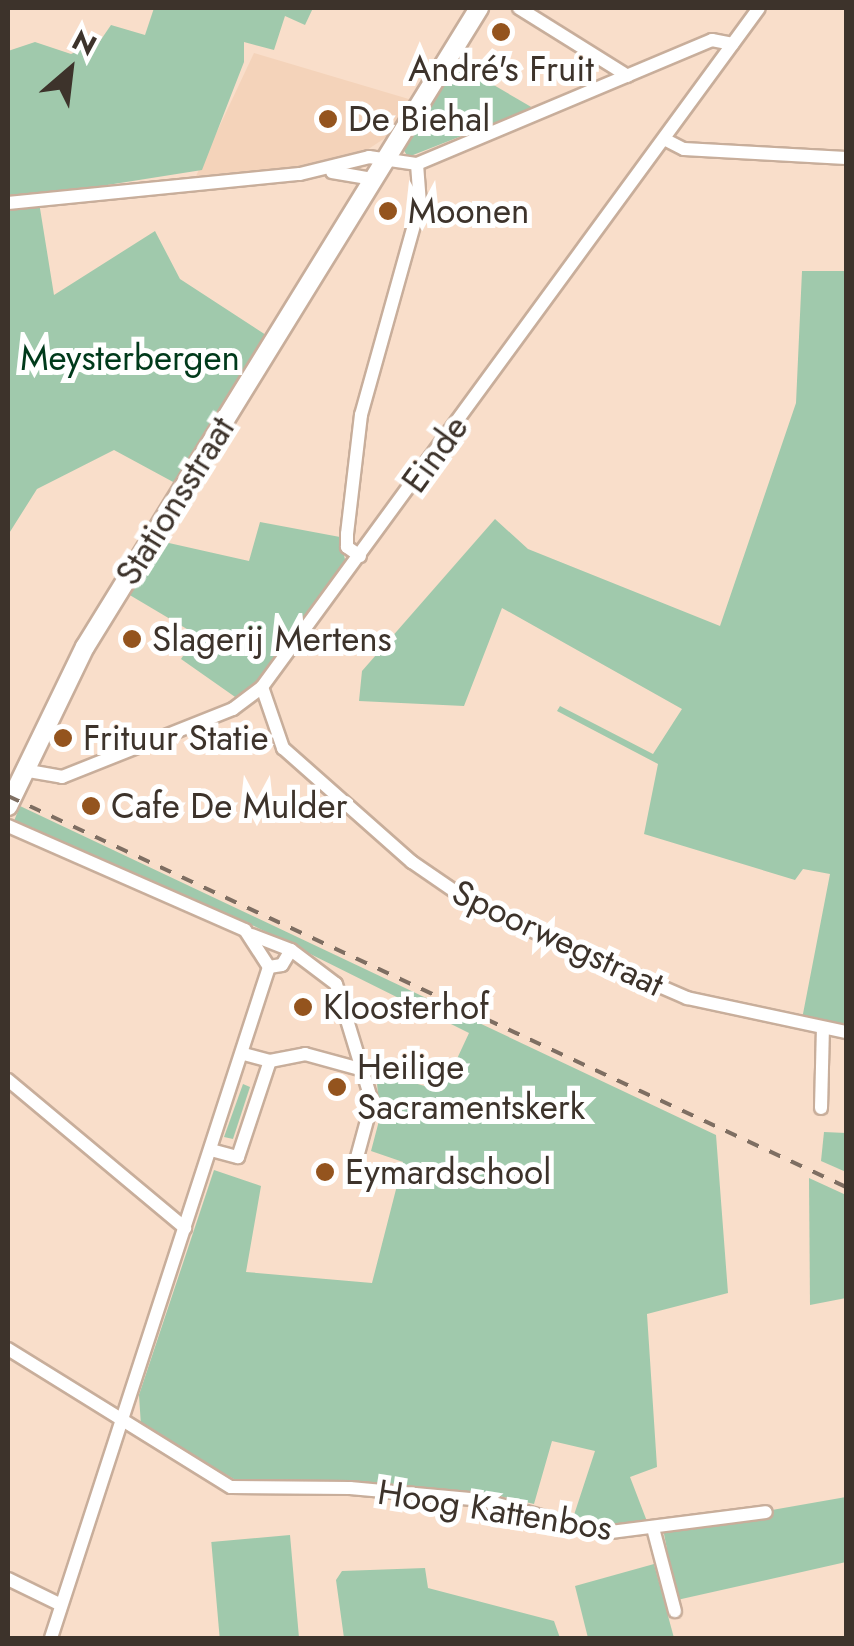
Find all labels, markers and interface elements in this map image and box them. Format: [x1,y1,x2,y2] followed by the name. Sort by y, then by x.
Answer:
[20,20,120,120] north arrow
[65,20,104,66] text: N
[490,21,512,43] marker: André's Fruit
[408,48,594,90] place label: André's Fruit
[348,98,490,140] place label: De Biehal
[317,108,339,130] marker: De Biehal
[408,190,529,232] place label: Moonen
[377,200,399,222] marker: Moonen
[20,337,240,379] park label: Meysterbergen
[393,407,477,501] street label: Einde
[107,409,243,593] street label: Stationsstraat
[152,618,392,660] place label: Slagerij Mertens
[121,628,143,650] marker: Slagerij Mertens
[83,717,268,759] place label: Frituur Statie
[52,727,74,749] marker: Frituur Statie
[111,785,347,827] place label: Cafe De Mulder
[80,795,102,817] marker: Cafe De Mulder
[446,871,670,1005] street label: Spoorwegstraat
[323,986,489,1028] place label: Kloosterhof
[292,996,314,1018] marker: Kloosterhof
[357,1046,585,1128] place label: Heilige Sacramentskerk
[326,1076,348,1098] marker: Heilige Sacramentskerk
[345,1151,551,1193] place label: Eymardschool
[314,1161,336,1183] marker: Eymardschool
[375,1471,615,1549] street label: Hoog Kattenbos

